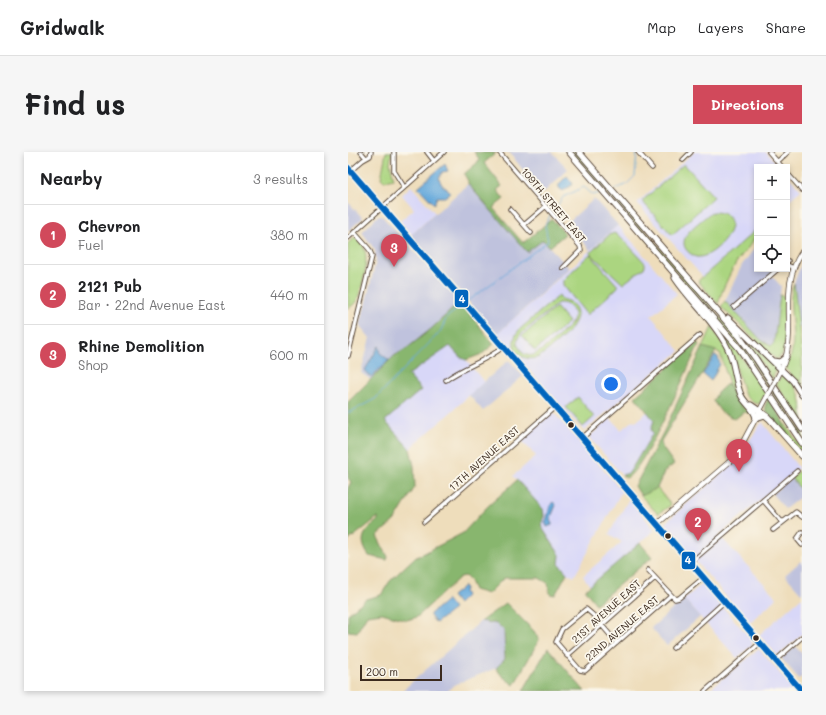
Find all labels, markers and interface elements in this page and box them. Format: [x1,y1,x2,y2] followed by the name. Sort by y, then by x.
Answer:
[20,15,105,40] text: Gridwalk
[647,18,676,37] text: Map
[698,18,744,37] text: Layers
[766,18,806,37] text: Share
[693,85,802,124] button: Directions
[24,86,125,122] text: Find us
[518,164,590,246] street label: 109TH STREET EAST
[754,164,790,272] map controls
[754,164,790,200] button: +
[40,167,102,189] text: Nearby
[253,170,308,187] text: 3 results
[754,200,790,236] button: −
[78,216,140,236] text: Chevron
[50,226,56,243] text: 1
[270,226,308,243] text: 380 m
[381,234,407,267] pin: 3
[78,236,104,253] text: Fuel
[754,236,790,272] button: locate
[78,276,142,296] text: 2121 Pub
[49,286,57,303] text: 2
[270,286,308,303] text: 440 m
[454,289,469,308] line badge: 4
[459,291,466,306] text: 4
[78,296,226,313] text: Bar · 22nd Avenue East
[78,336,204,356] text: Rhine Demolition
[49,346,57,363] text: 3
[270,346,308,363] text: 600 m
[78,356,108,373] text: Shop
[601,374,621,394] your location
[566,420,576,430] unlabelled marker
[446,422,523,493] street label: 17TH AVENUE EAST
[726,439,752,472] pin: 1
[685,508,711,541] pin: 2
[663,531,673,541] unlabelled marker
[681,551,696,570] line badge: 4
[685,552,692,567] text: 4
[568,576,644,646] street label: 21ST AVENUE EAST
[582,592,662,664] street label: 22ND AVENUE EAST
[751,633,761,643] unlabelled marker
[360,663,442,682] scale bar
[366,664,398,679] text: 200 m

